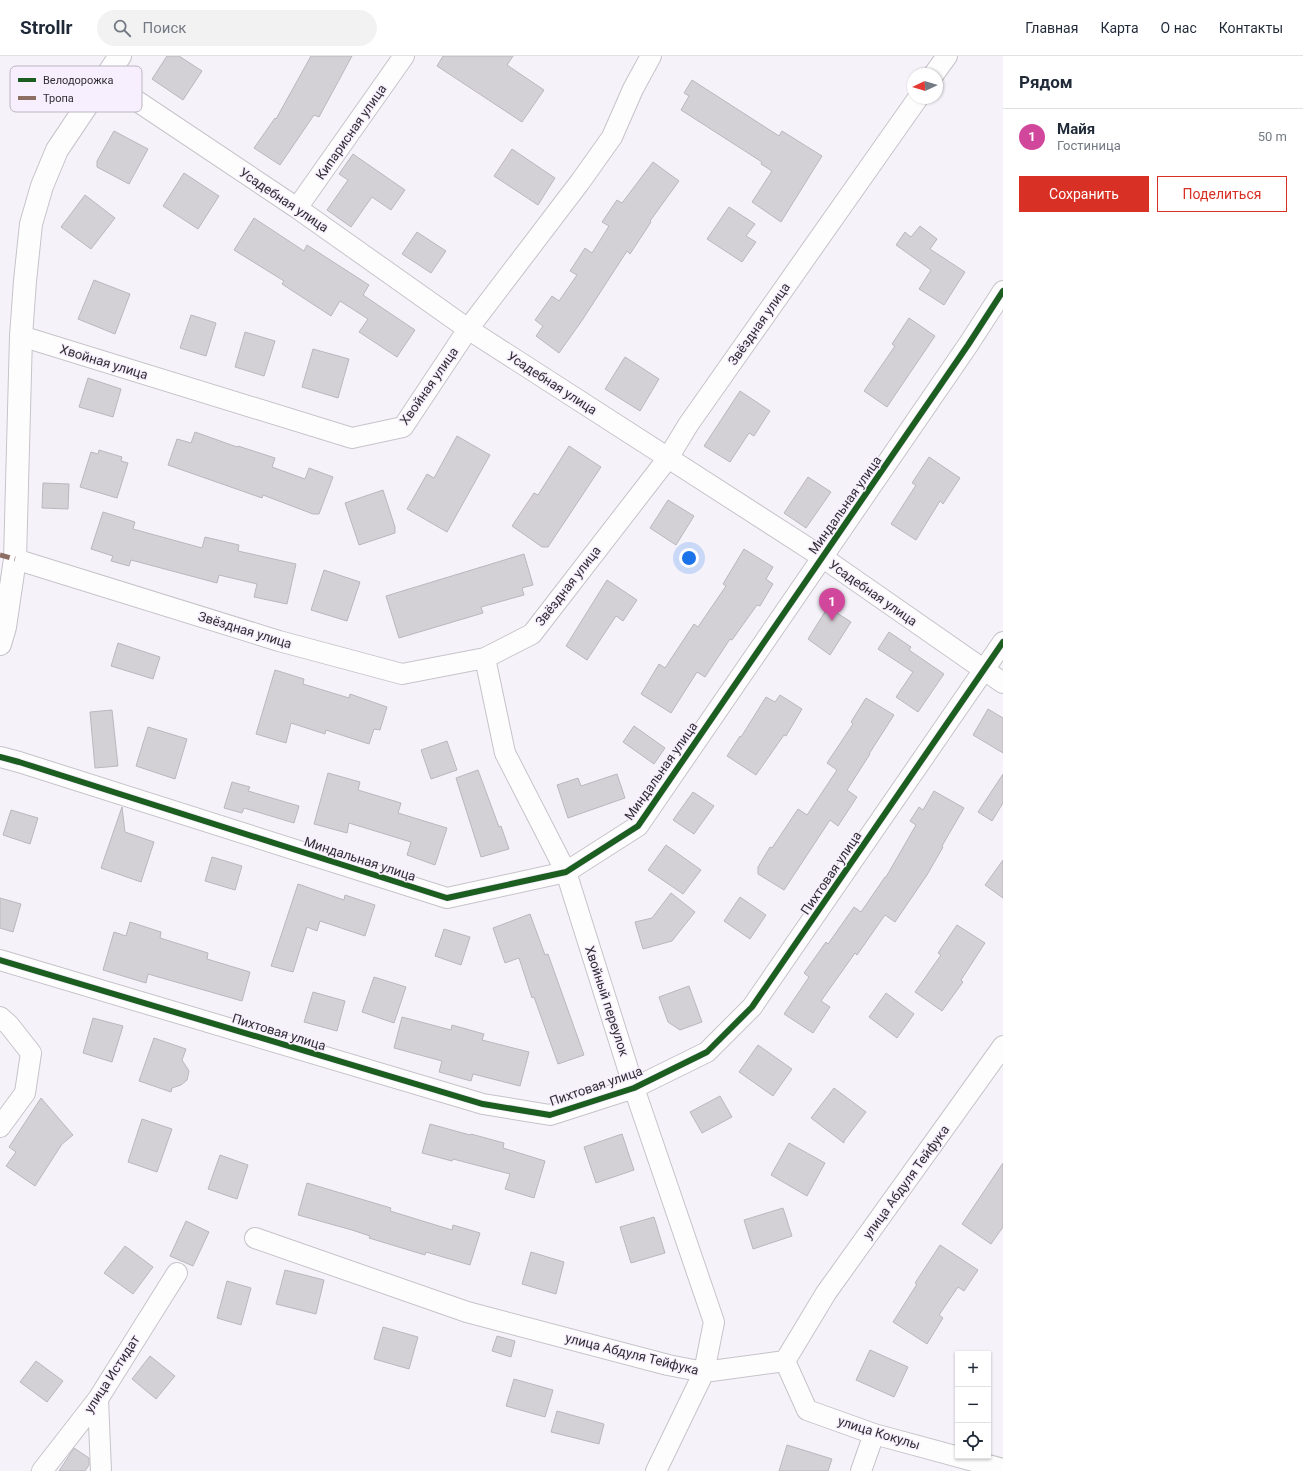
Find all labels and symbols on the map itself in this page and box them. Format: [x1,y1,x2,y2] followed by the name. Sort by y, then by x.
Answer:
[10,66,142,112] legend
[907,68,943,104] north arrow
[43,74,114,87] text: Велодорожка
[313,82,389,182] street label: Кипарисная улица
[43,92,74,105] text: Тропа
[237,165,331,235] street label: Усадебная улица
[725,280,793,368] street label: Звёздная улица
[58,342,150,382] street label: Хвойная улица
[397,344,461,428] street label: Хвойная улица
[504,348,600,418] street label: Усадебная улица
[805,453,885,557] street label: Миндальная улица
[532,543,604,629] street label: Звёздная улица
[679,548,699,568] your location
[826,557,920,629] street label: Усадебная улица
[819,588,845,621] pin: 1
[196,609,294,651] street label: Звёздная улица
[621,719,701,823] street label: Миндальная улица
[798,829,864,917] street label: Пихтовая улица
[302,834,418,884] street label: Миндальная улица
[582,944,632,1058] street label: Хвойный переулок
[230,1011,328,1053] street label: Пихтовая улица
[548,1063,644,1109] street label: Пихтовая улица
[860,1122,952,1242] street label: улица Абдуля Тейфука
[564,1330,700,1378] street label: улица Абдуля Тейфука
[81,1332,143,1416] street label: улица Истидат
[836,1413,922,1453] street label: улица Кокулы

